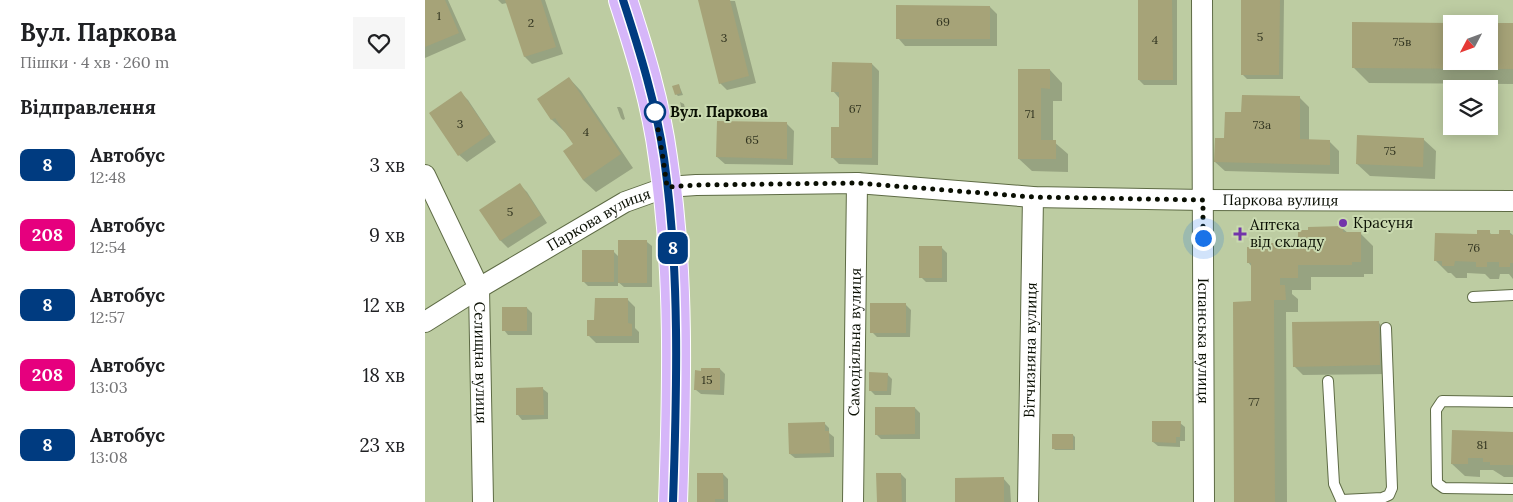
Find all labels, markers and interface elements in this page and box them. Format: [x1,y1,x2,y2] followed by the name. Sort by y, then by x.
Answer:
[437,8,441,23] house number: 1
[936,14,950,29] house number: 69
[528,15,534,30] house number: 2
[1443,15,1497,70] north arrow
[1443,15,1498,135] map controls
[20,17,177,48] text: Вул. Паркова
[353,17,405,69] button: heart
[1257,29,1263,44] house number: 5
[721,30,728,45] house number: 3
[1152,32,1159,47] house number: 4
[1393,34,1411,49] house number: 75в
[20,52,169,72] text: Пішки · 4 хв · 260 m
[1443,80,1498,135] button: layers
[20,95,156,119] text: Відправлення
[644,101,666,123] marker: Вул. Паркова
[849,101,862,116] house number: 67
[670,102,768,121] place label: Вул. Паркова
[1025,106,1035,121] house number: 71
[457,116,464,131] house number: 3
[1253,117,1271,132] house number: 73а
[583,124,590,139] house number: 4
[745,132,759,147] house number: 65
[90,143,165,167] text: Автобус
[1384,143,1396,158] house number: 75
[42,153,53,176] text: 8
[369,153,405,177] text: 3 хв
[90,167,126,187] text: 12:48
[543,184,653,255] street label: Паркова вулиця
[1223,190,1338,209] street label: Паркова вулиця
[507,204,513,219] house number: 5
[90,213,165,237] text: Автобус
[1353,213,1413,232] place label: Красуня
[1249,215,1324,251] place label: Аптека від складу
[1337,217,1349,229] marker: Красуня
[32,223,63,246] text: 208
[369,223,405,247] text: 9 хв
[1191,226,1216,251] your location
[1234,228,1246,240] marker: Аптека від складу
[657,232,689,264] line badge: 8
[668,236,678,259] text: 8
[90,237,126,257] text: 12:54
[1468,240,1480,255] house number: 76
[844,268,865,416] street label: Самодіяльна вулиця
[1194,278,1214,404] street label: Іспанська вулиця
[1019,282,1041,418] street label: Вітчизняна вулиця
[90,283,165,307] text: Автобус
[42,293,53,316] text: 8
[363,293,405,317] text: 12 хв
[470,302,492,424] street label: Селищна вулиця
[90,307,125,327] text: 12:57
[90,353,165,377] text: Автобус
[32,363,63,386] text: 208
[362,363,405,387] text: 18 хв
[702,372,712,387] house number: 15
[90,377,128,397] text: 13:03
[1248,394,1260,409] house number: 77
[90,423,165,447] text: Автобус
[42,433,53,456] text: 8
[360,433,405,457] text: 23 хв
[1476,437,1488,452] house number: 81
[90,447,128,467] text: 13:08

